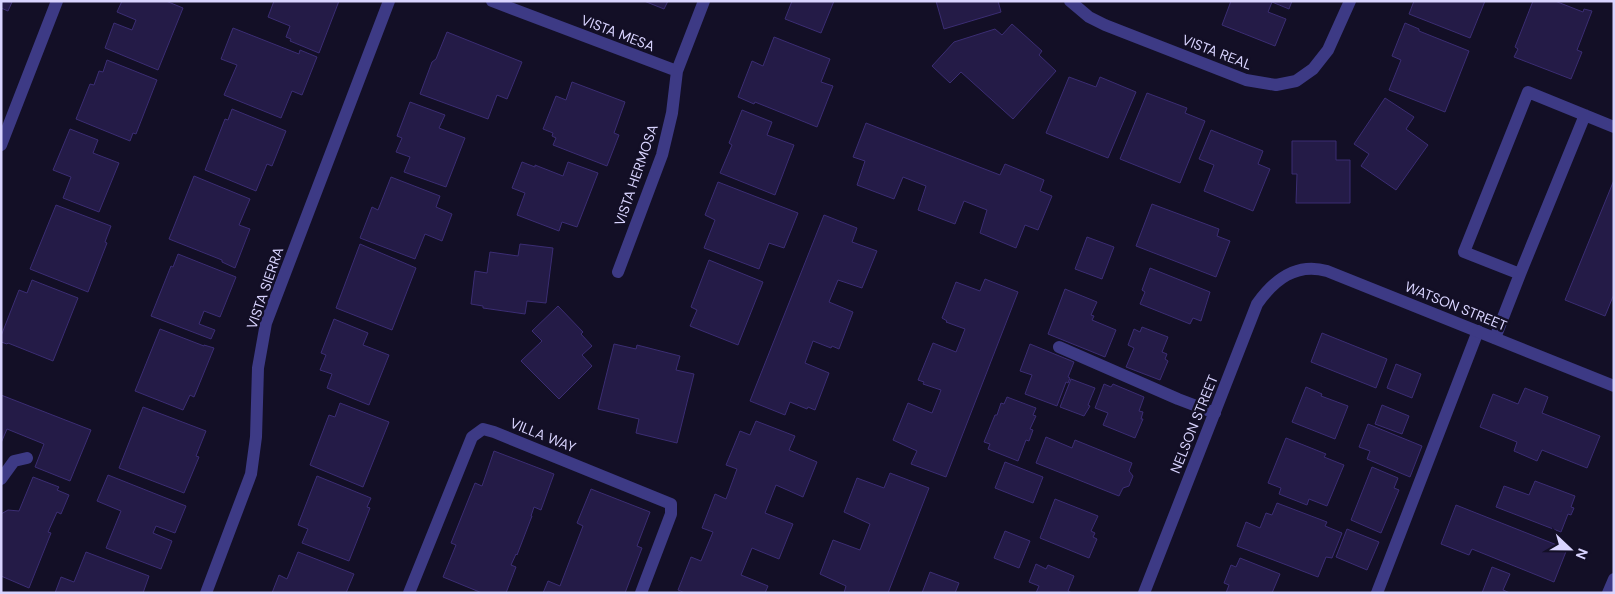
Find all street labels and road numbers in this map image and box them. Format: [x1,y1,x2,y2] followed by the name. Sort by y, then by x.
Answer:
[579,11,657,55] street label: VISTA MESA
[1180,30,1254,74] street label: VISTA REAL
[610,122,662,228] street label: VISTA HERMOSA
[243,245,287,331] street label: VISTA SIERRA
[1402,277,1510,335] street label: WATSON STREET
[1166,372,1222,476] street label: NELSON STREET
[507,414,579,456] street label: VILLA WAY

